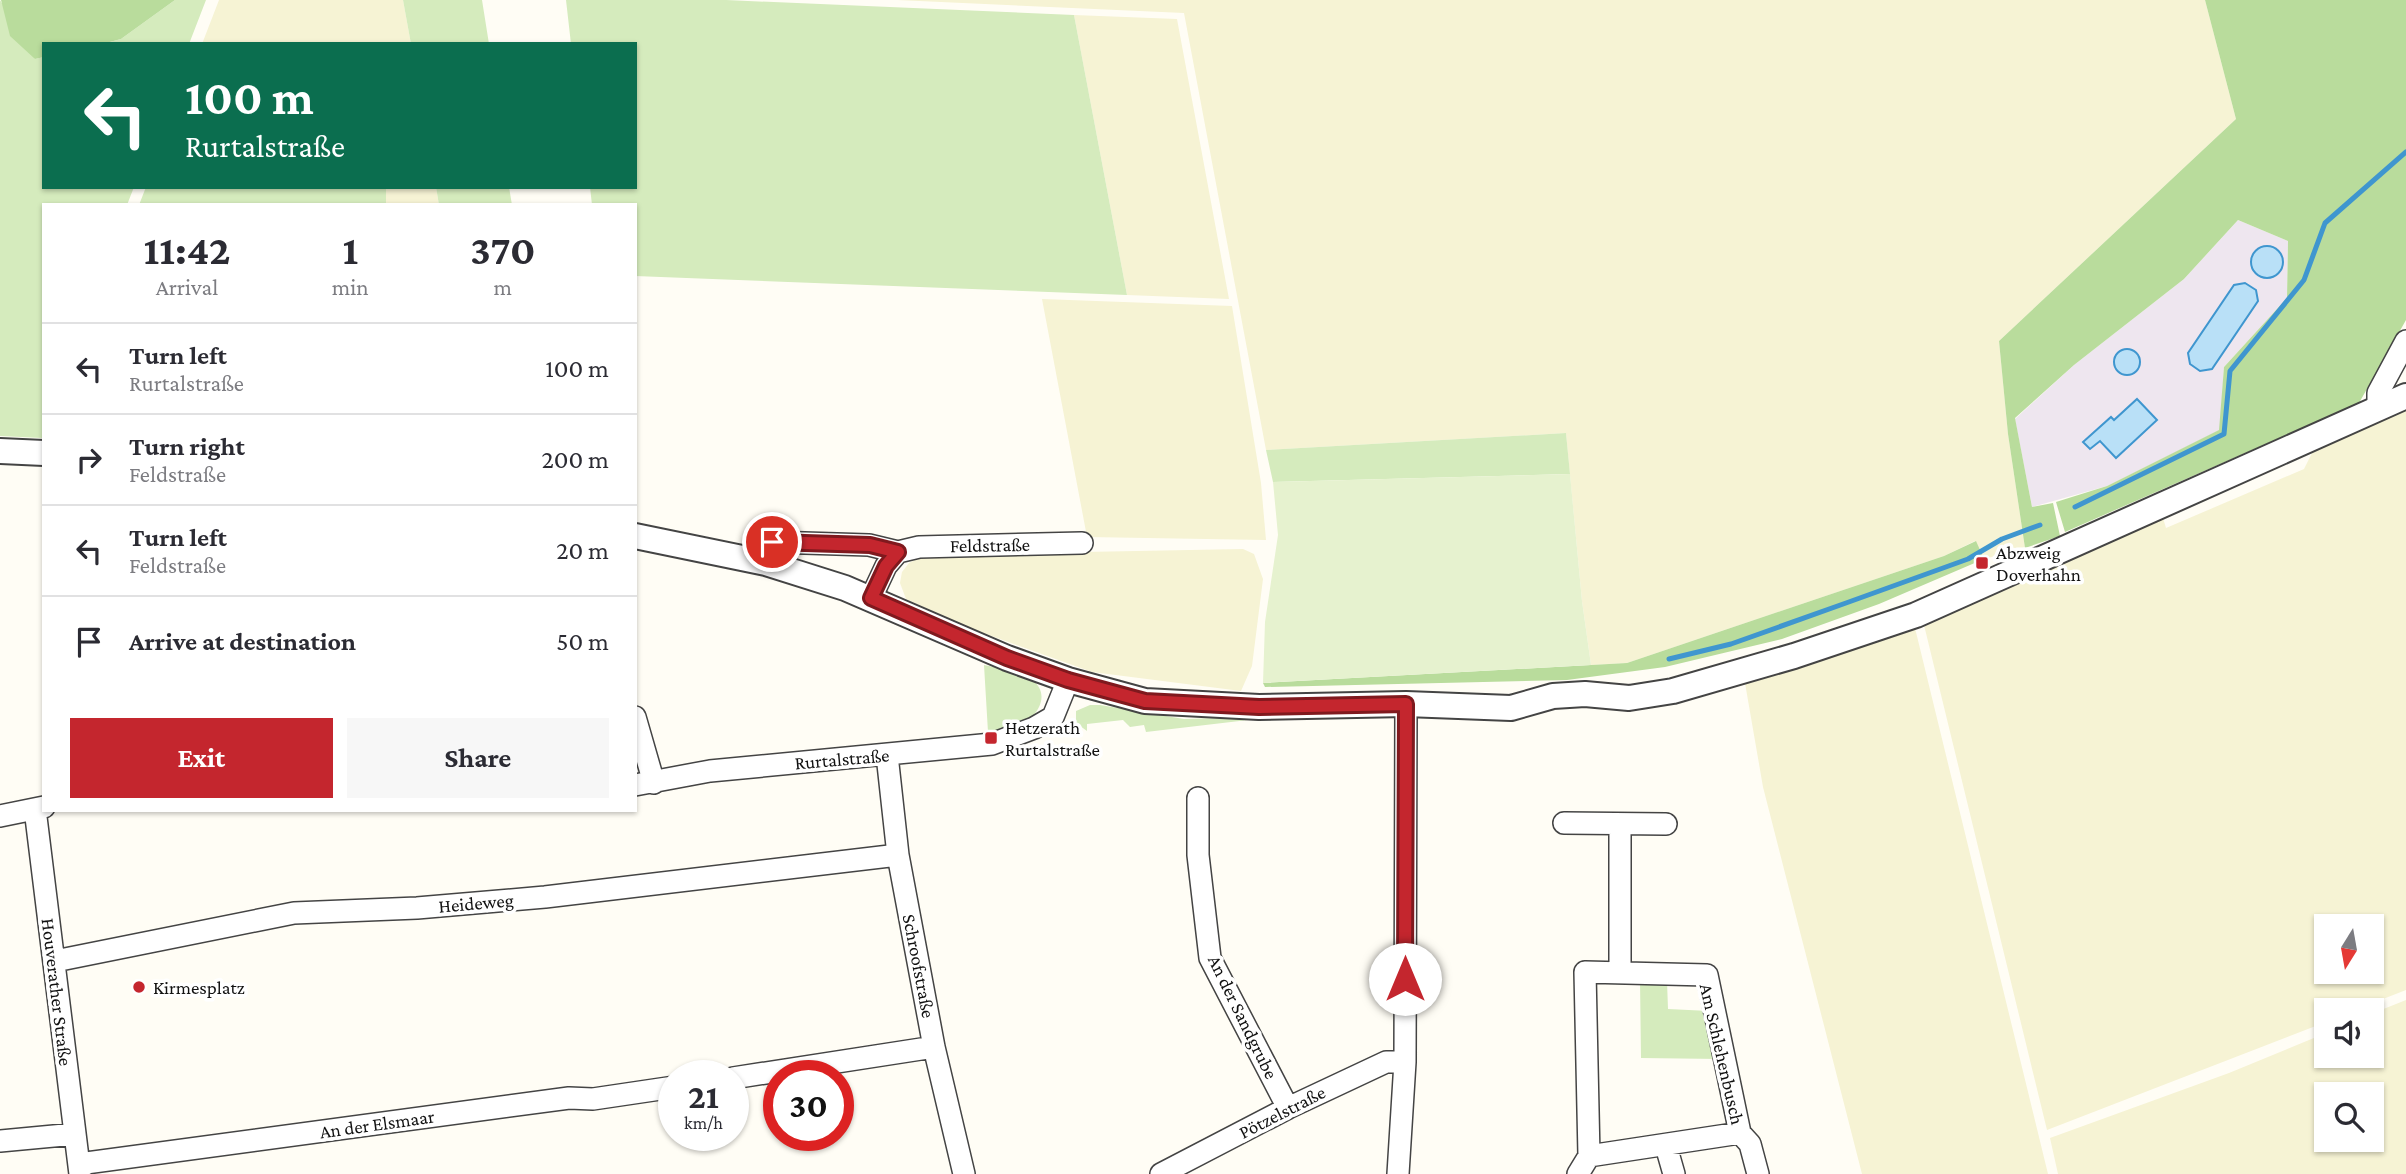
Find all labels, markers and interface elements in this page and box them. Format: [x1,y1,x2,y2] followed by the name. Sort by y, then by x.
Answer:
[70,70,161,161] icon: left
[185,70,314,125] text: 100 m
[185,128,345,164] text: Rurtalstraße
[144,226,230,273] text: 11:42
[342,226,358,273] text: 1
[470,226,535,273] text: 370
[156,274,218,300] text: Arrival
[332,274,369,300] text: min
[494,274,512,300] text: m
[129,341,227,370] text: Turn left
[70,350,108,388] icon: left
[545,354,609,383] text: 100 m
[129,370,244,396] text: Rurtalstraße
[129,432,245,461] text: Turn right
[70,441,108,479] icon: right
[541,445,609,474] text: 200 m
[129,461,226,487] text: Feldstraße
[742,512,802,572] pin
[129,523,227,552] text: Turn left
[753,523,791,561] icon: arrive
[70,532,108,570] icon: left
[950,534,1030,556] street label: Feldstraße
[556,536,609,565] text: 20 m
[1996,542,2081,585] place label: Abzweig Doverhahn
[129,552,226,578] text: Feldstraße
[1974,555,1990,571] marker: Abzweig Doverhahn
[70,623,108,661] icon: arrive
[129,627,356,656] text: Arrive at destination
[556,627,609,656] text: 50 m
[1005,717,1100,760] place label: Hetzerath Rurtalstraße
[70,718,333,798] button: Exit
[347,718,609,798] button: Share
[983,730,999,746] marker: Hetzerath Rurtalstraße
[794,744,890,774] street label: Rurtalstraße
[438,889,514,917] street label: Heideweg
[899,912,939,1020] street label: Schroofstraße
[2314,914,2384,984] north arrow
[2314,914,2384,1152] map controls
[38,917,76,1067] street label: Houverather Straße
[1368,942,1442,1016] position arrow
[1204,952,1282,1082] street label: An der Sandgrube
[153,977,245,998] place label: Kirmesplatz
[131,979,147,995] marker: Kirmesplatz
[1696,982,1748,1126] street label: Am Schlehenbusch
[2314,998,2384,1068] button: sound
[763,1060,854,1151] speed limit sign: 30
[688,1077,719,1116] text: 21
[1235,1081,1329,1143] street label: Pötzelstraße
[2314,1082,2384,1152] button: search
[318,1106,436,1142] street label: An der Elsmaar
[684,1113,723,1133] text: km/h

